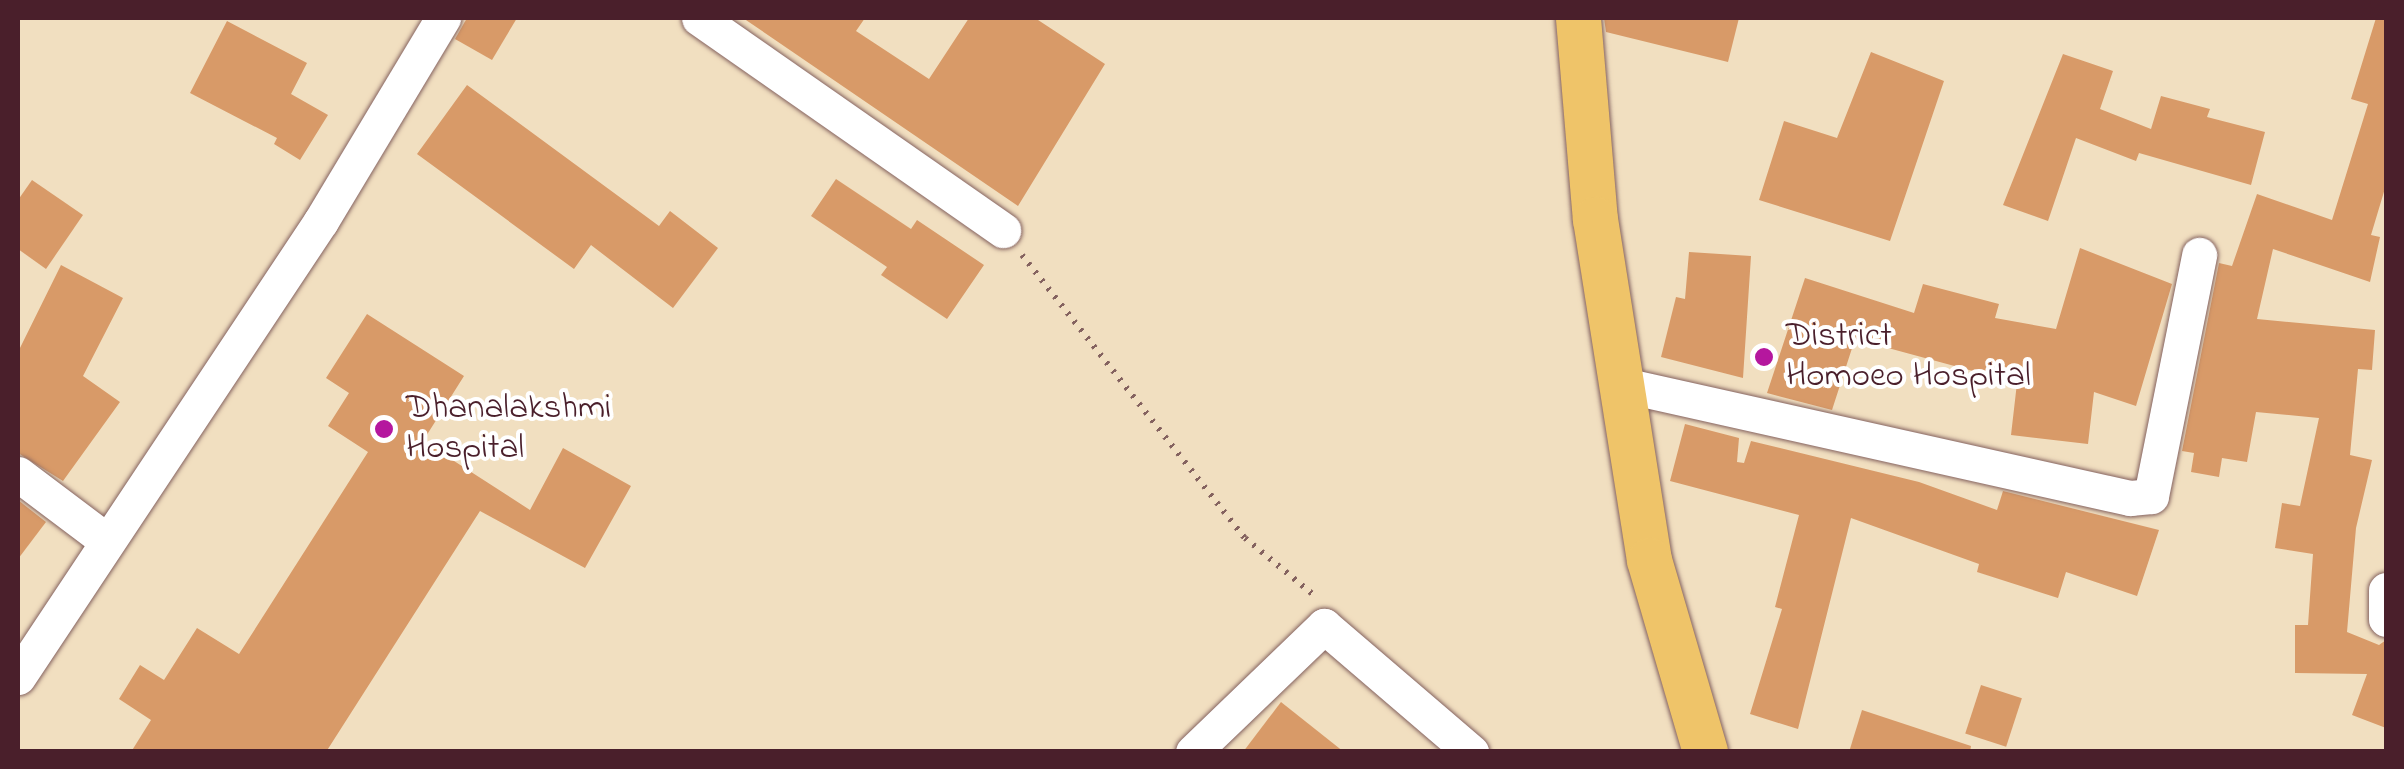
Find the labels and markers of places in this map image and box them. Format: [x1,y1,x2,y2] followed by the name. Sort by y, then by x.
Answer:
[1786,316,2031,398] place label: District Homoeo Hospital
[1751,344,1777,370] marker: District Homoeo Hospital
[406,388,611,470] place label: Dhanalakshmi Hospital
[371,416,397,442] marker: Dhanalakshmi Hospital

